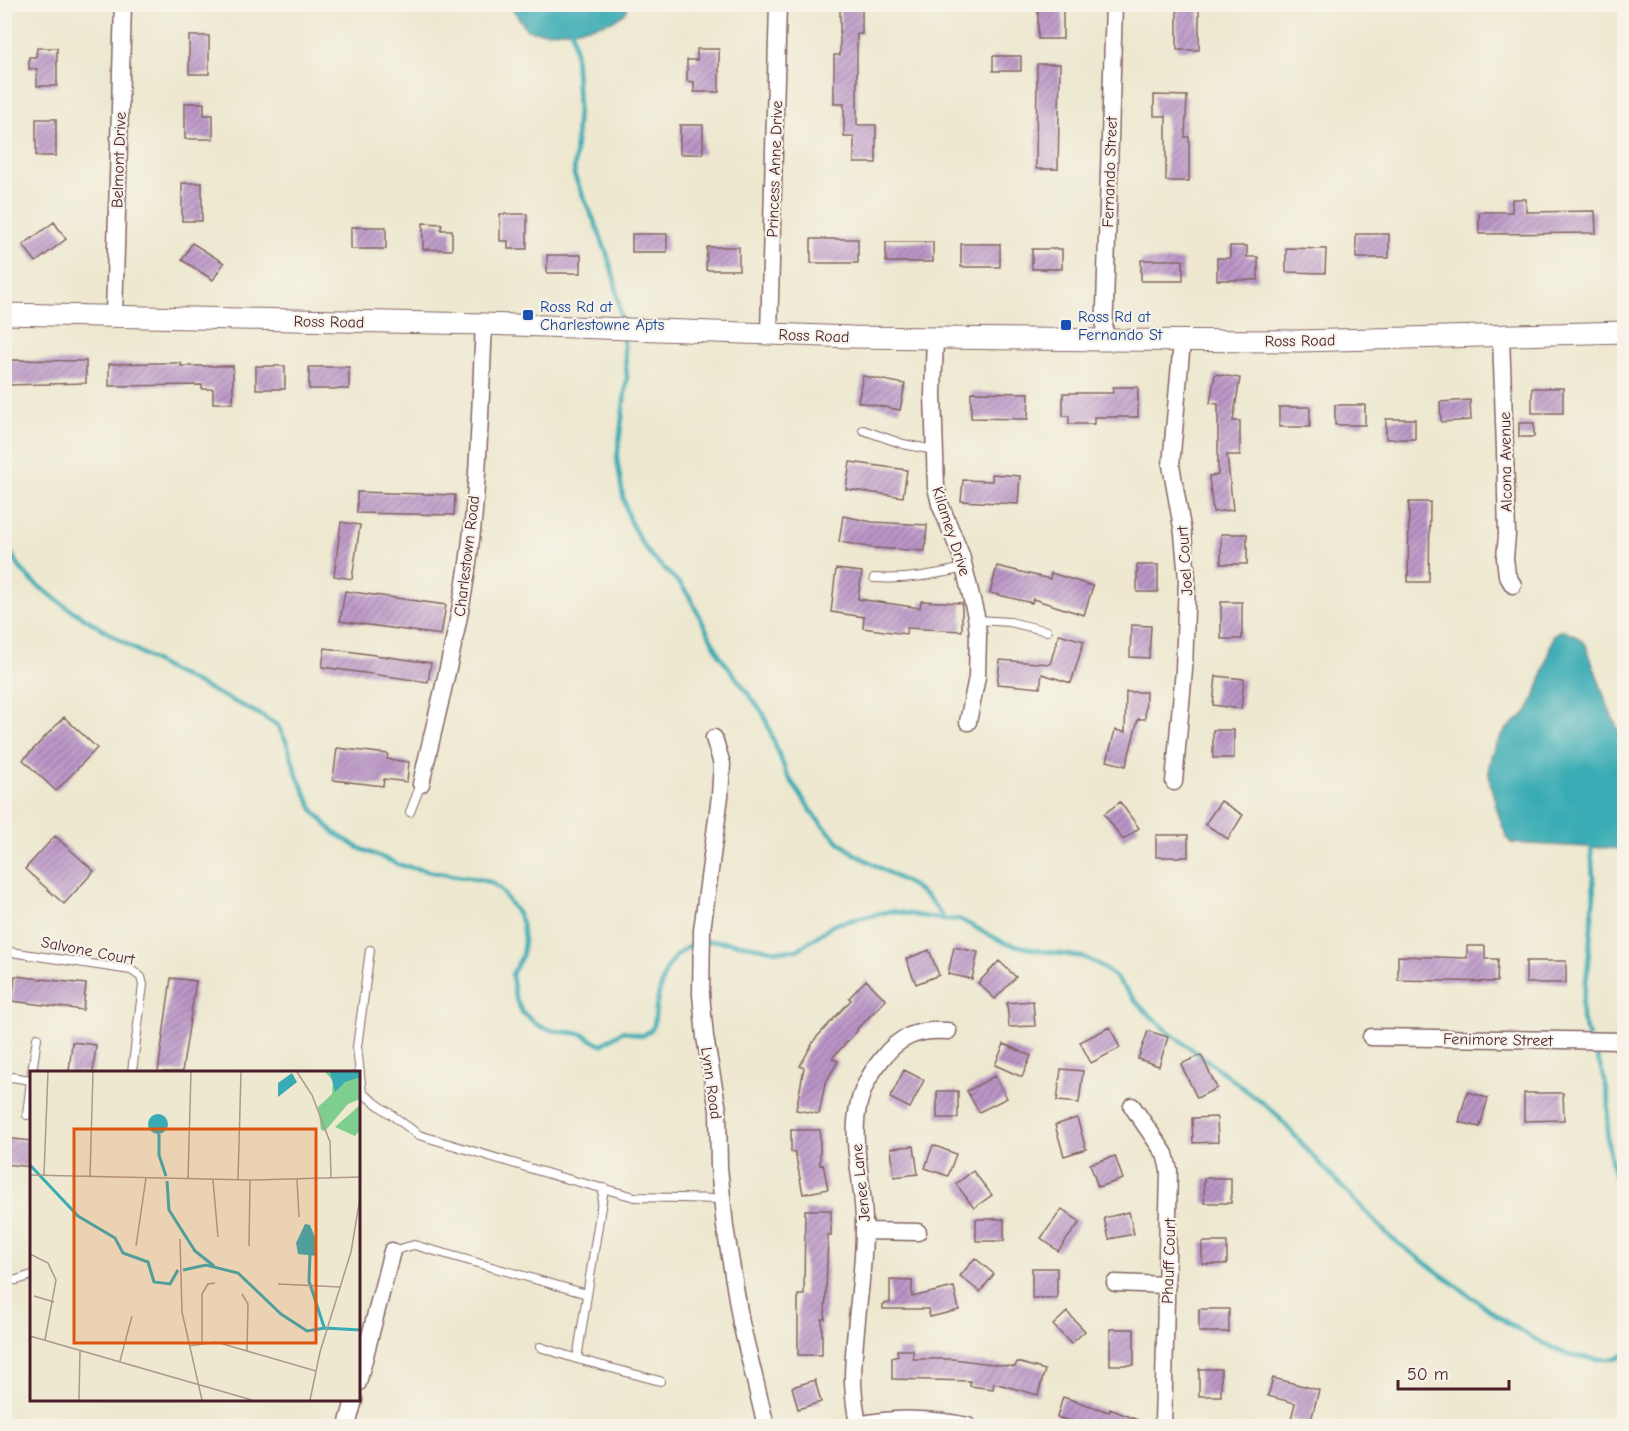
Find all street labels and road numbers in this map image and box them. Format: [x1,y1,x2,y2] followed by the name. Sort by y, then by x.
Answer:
[764,100,786,238] street label: Princess Anne Drive
[108,112,130,208] street label: Belmont Drive
[1099,116,1121,228] street label: Fernando Street
[293,312,365,332] street label: Ross Road
[778,326,850,346] street label: Ross Road
[1264,331,1336,351] street label: Ross Road
[1496,412,1516,512] street label: Alcona Avenue
[928,485,974,578] street label: Kilamey Drive
[451,495,483,618] street label: Charlestown Road
[1174,525,1196,596] street label: Joel Court
[39,933,137,969] street label: Salvone Court
[1443,1030,1554,1050] street label: Fenimore Street
[697,1046,725,1120] street label: Lynn Road
[848,1143,874,1223] street label: Jenee Lane
[1159,1218,1180,1304] street label: Phauff Court

